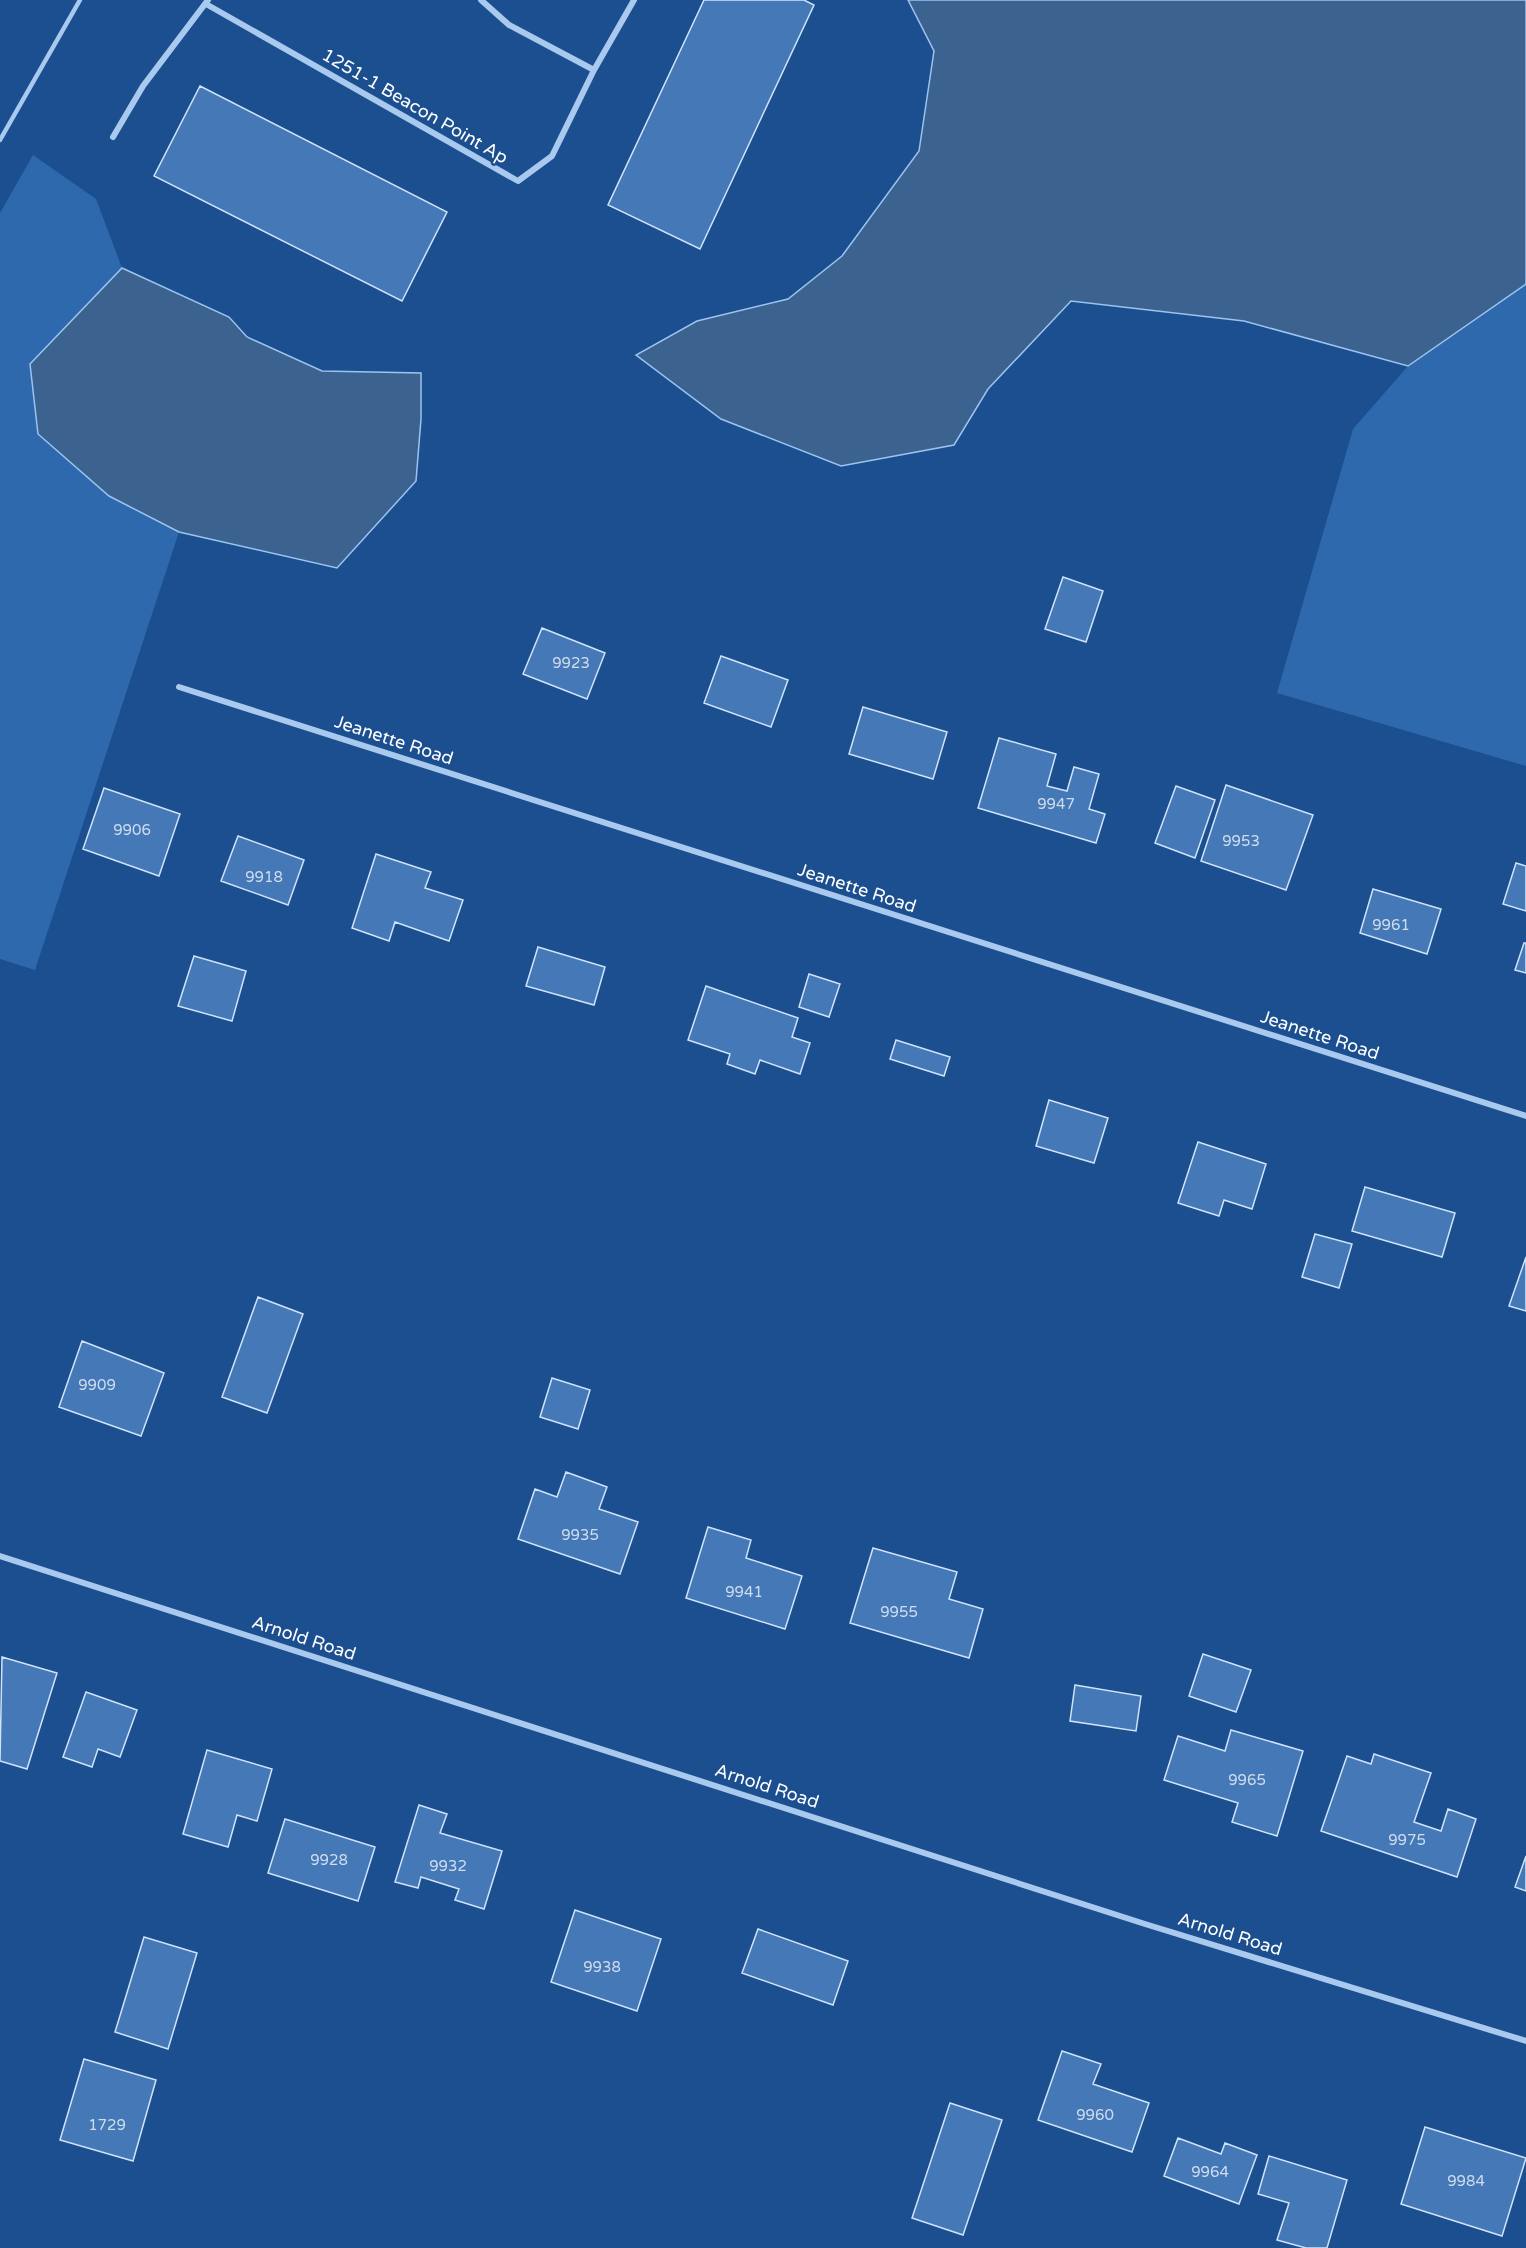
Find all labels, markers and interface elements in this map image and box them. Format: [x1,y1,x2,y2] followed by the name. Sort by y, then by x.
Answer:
[318,44,512,168] street label: 1251-1 Beacon Point Ap
[552,654,590,672] house number: 9923
[332,710,456,770] street label: Jeanette Road
[1037,795,1075,813] house number: 9947
[113,821,151,839] house number: 9906
[1222,832,1260,850] house number: 9953
[795,858,919,918] street label: Jeanette Road
[245,868,283,886] house number: 9918
[1372,916,1410,934] house number: 9961
[1258,1005,1382,1065] street label: Jeanette Road
[78,1376,116,1394] house number: 9909
[561,1526,599,1544] house number: 9935
[725,1583,763,1601] house number: 9941
[880,1603,918,1621] house number: 9955
[249,1611,359,1665] street label: Arnold Road
[712,1759,822,1813] street label: Arnold Road
[1228,1771,1266,1789] house number: 9965
[1388,1831,1426,1849] house number: 9975
[310,1851,348,1869] house number: 9928
[429,1857,467,1875] house number: 9932
[1175,1908,1285,1960] street label: Arnold Road
[583,1958,621,1976] house number: 9938
[1076,2106,1114,2124] house number: 9960
[88,2116,126,2134] house number: 1729
[1191,2163,1229,2181] house number: 9964
[1447,2172,1485,2190] house number: 9984

